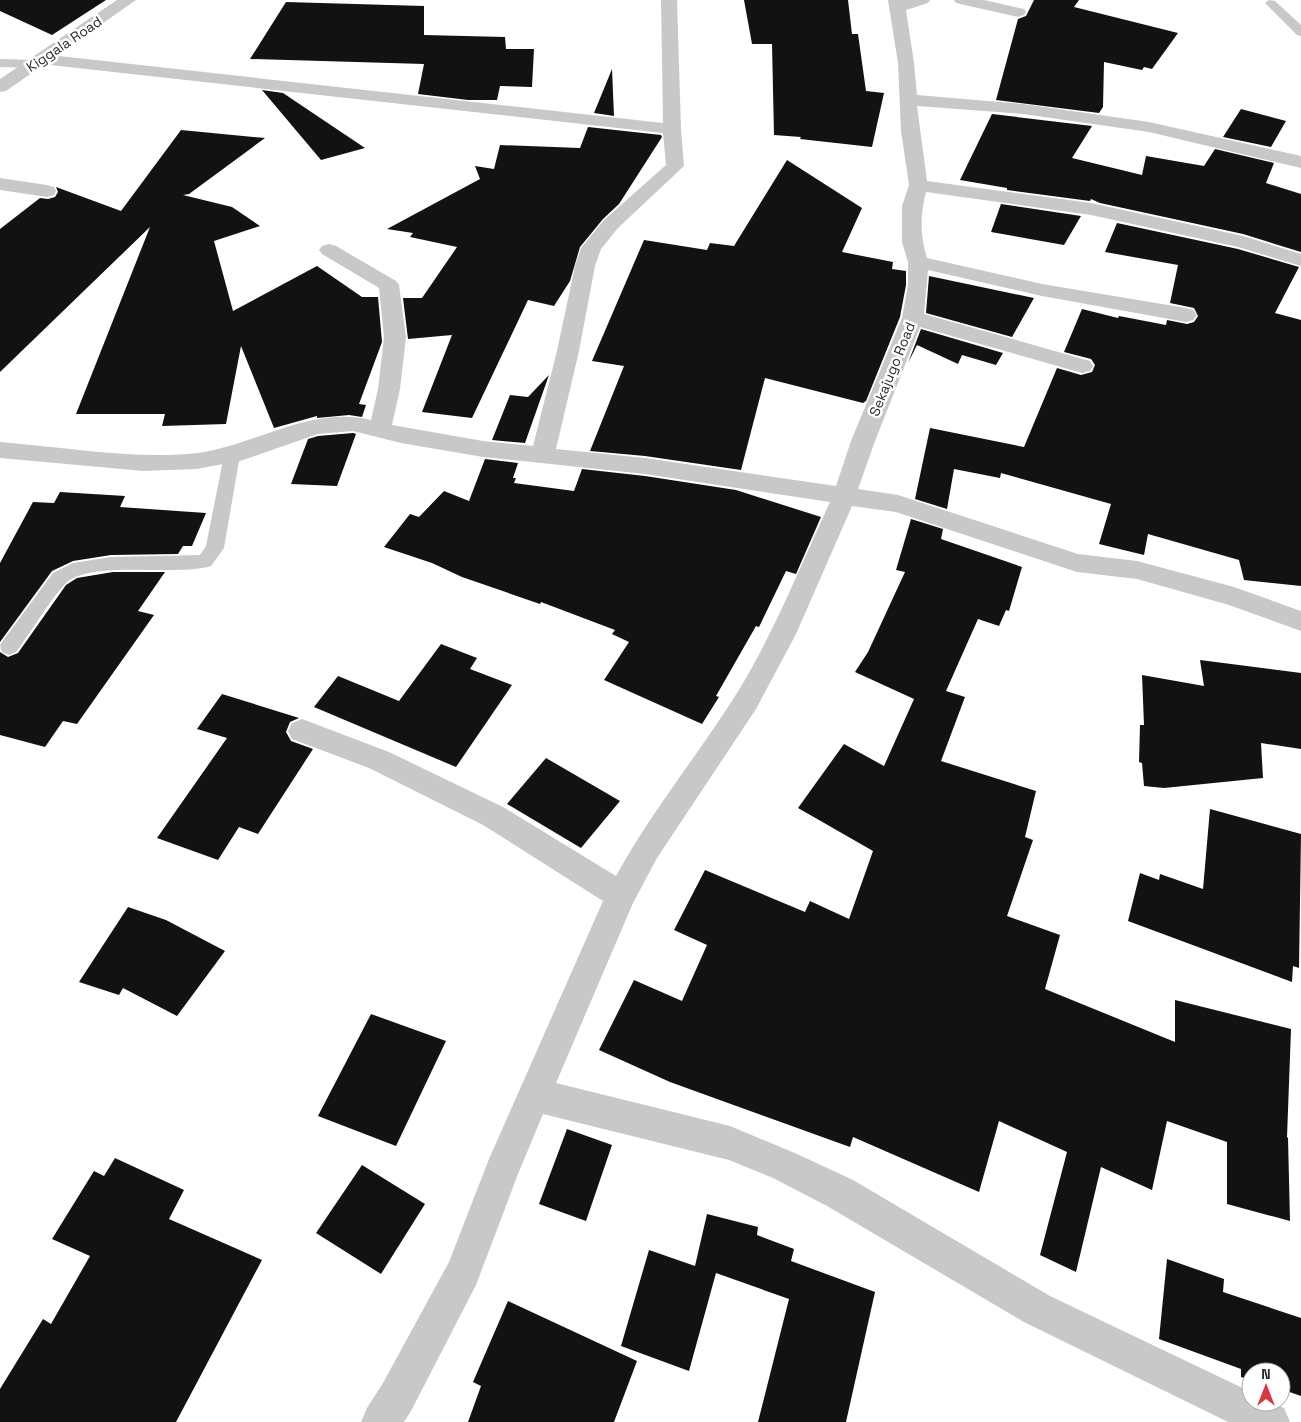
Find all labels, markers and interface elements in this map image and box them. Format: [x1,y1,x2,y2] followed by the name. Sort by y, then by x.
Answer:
[23,12,105,76] street label: Kiggala Road
[865,319,919,419] street label: Sekajugo Road
[1241,1362,1291,1412] north arrow
[1261,1365,1271,1383] text: N

